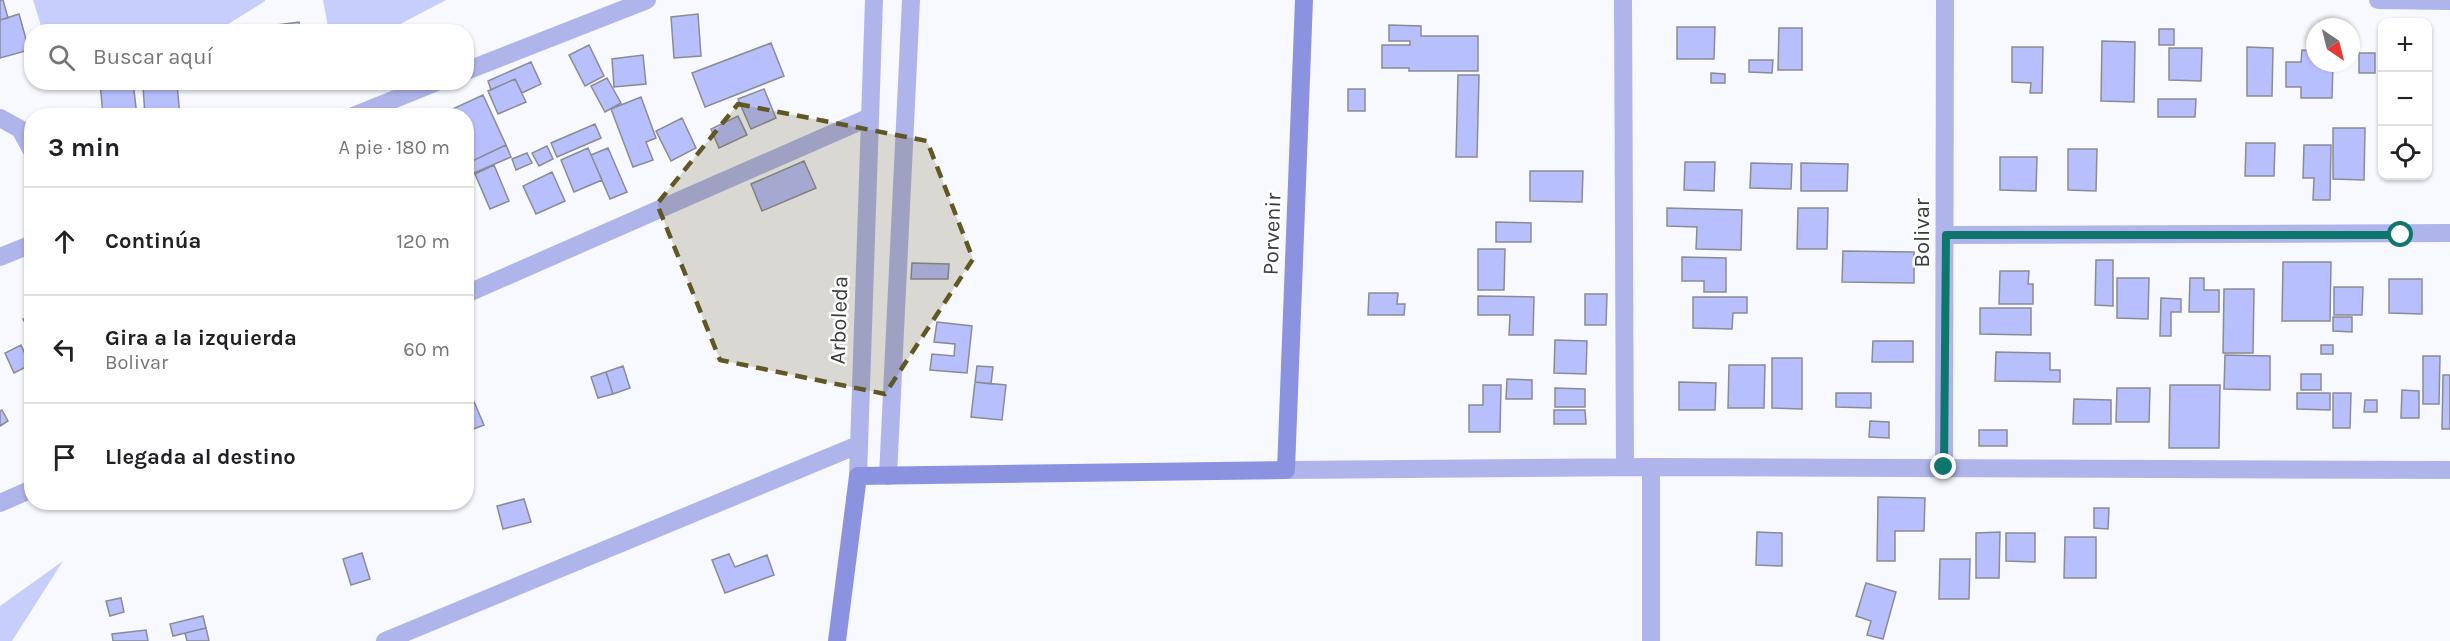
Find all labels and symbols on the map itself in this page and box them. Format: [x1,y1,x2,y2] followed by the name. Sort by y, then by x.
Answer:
[2306,18,2360,72] north arrow
[1258,192,1286,276] street label: Porvenir
[1909,198,1935,268] street label: Bolivar
[2387,221,2413,247] route start
[824,275,854,365] street label: Arboleda
[1930,453,1956,479] route end

